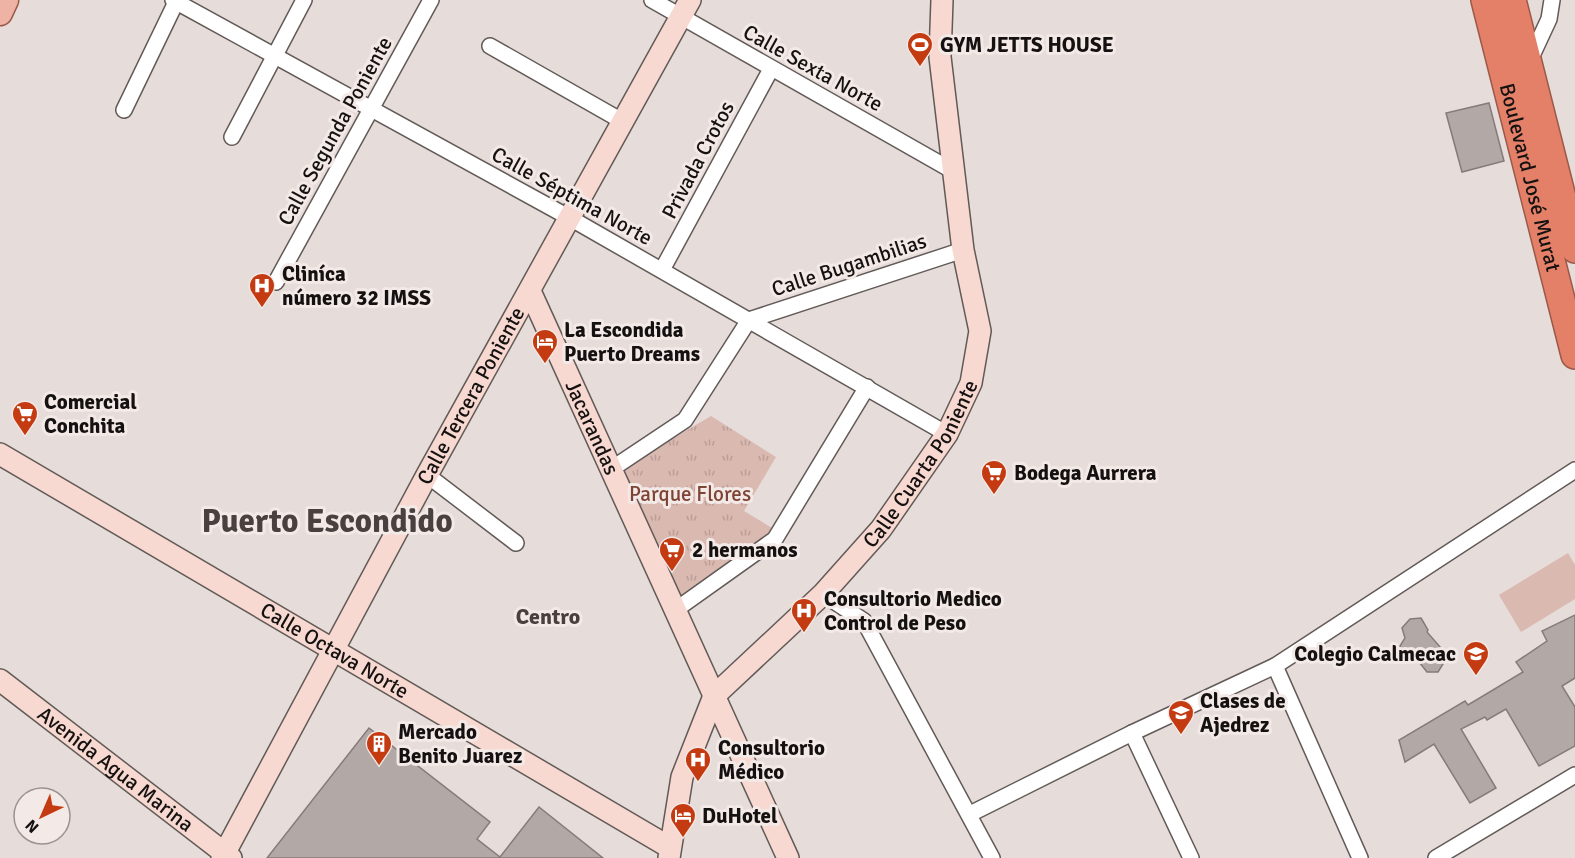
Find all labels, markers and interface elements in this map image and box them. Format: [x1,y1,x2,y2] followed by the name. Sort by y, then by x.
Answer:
[739,19,887,117] street label: Calle Sexta Norte
[905,30,935,68] sports icon: GYM JETTS HOUSE
[272,32,398,230] street label: Calle Segunda Poniente
[940,32,1114,58] place label: GYM JETTS HOUSE
[1494,80,1566,274] street label: Boulevard José Murat
[656,97,740,223] street label: Privada Crotos
[487,141,657,251] street label: Calle Séptima Norte
[768,228,930,302] street label: Calle Bugambilias
[282,261,431,311] place label: Cliníca número 32 IMSS
[247,271,277,309] hospital icon: Cliníca número 32 IMSS
[411,302,530,489] street label: Calle Tercera Poniente
[564,317,700,367] place label: La Escondida Puerto Dreams
[530,327,560,365] hotel icon: La Escondida Puerto Dreams
[559,376,625,479] street label: Jacarandas
[857,376,984,553] street label: Calle Cuarta Poniente
[44,389,137,439] place label: Comercial Conchita
[10,399,40,437] supermarket icon: Comercial Conchita
[979,458,1009,496] supermarket icon: Bodega Aurrera
[1014,460,1157,486] place label: Bodega Aurrera
[629,481,751,507] park label: Parque Flores
[201,501,453,542] district label: Puerto Escondido
[657,535,687,573] supermarket icon: 2 hermanos
[692,537,798,563] place label: 2 hermanos
[824,586,1002,636] place label: Consultorio Medico Control de Peso
[789,596,819,634] hospital icon: Consultorio Medico Control de Peso
[256,597,413,704] street label: Calle Octava Norte
[516,603,580,630] district label: Centro
[1461,639,1491,677] school or university icon: Colegio Calmecac
[1294,641,1456,667] place label: Colegio Calmecac
[1200,688,1286,738] place label: Clases de Ajedrez
[1166,698,1196,736] school or university icon: Clases de Ajedrez
[32,701,199,837] street label: Avenida Agua Marina
[398,719,522,769] place label: Mercado Benito Juarez
[364,729,394,767] building icon: Mercado Benito Juarez
[718,735,825,785] place label: Consultorio Médico
[683,745,713,783] hospital icon: Consultorio Médico
[12,786,72,846] north arrow
[668,801,698,839] hotel icon: DuHotel
[702,803,778,829] place label: DuHotel
[21,815,43,837] text: N

